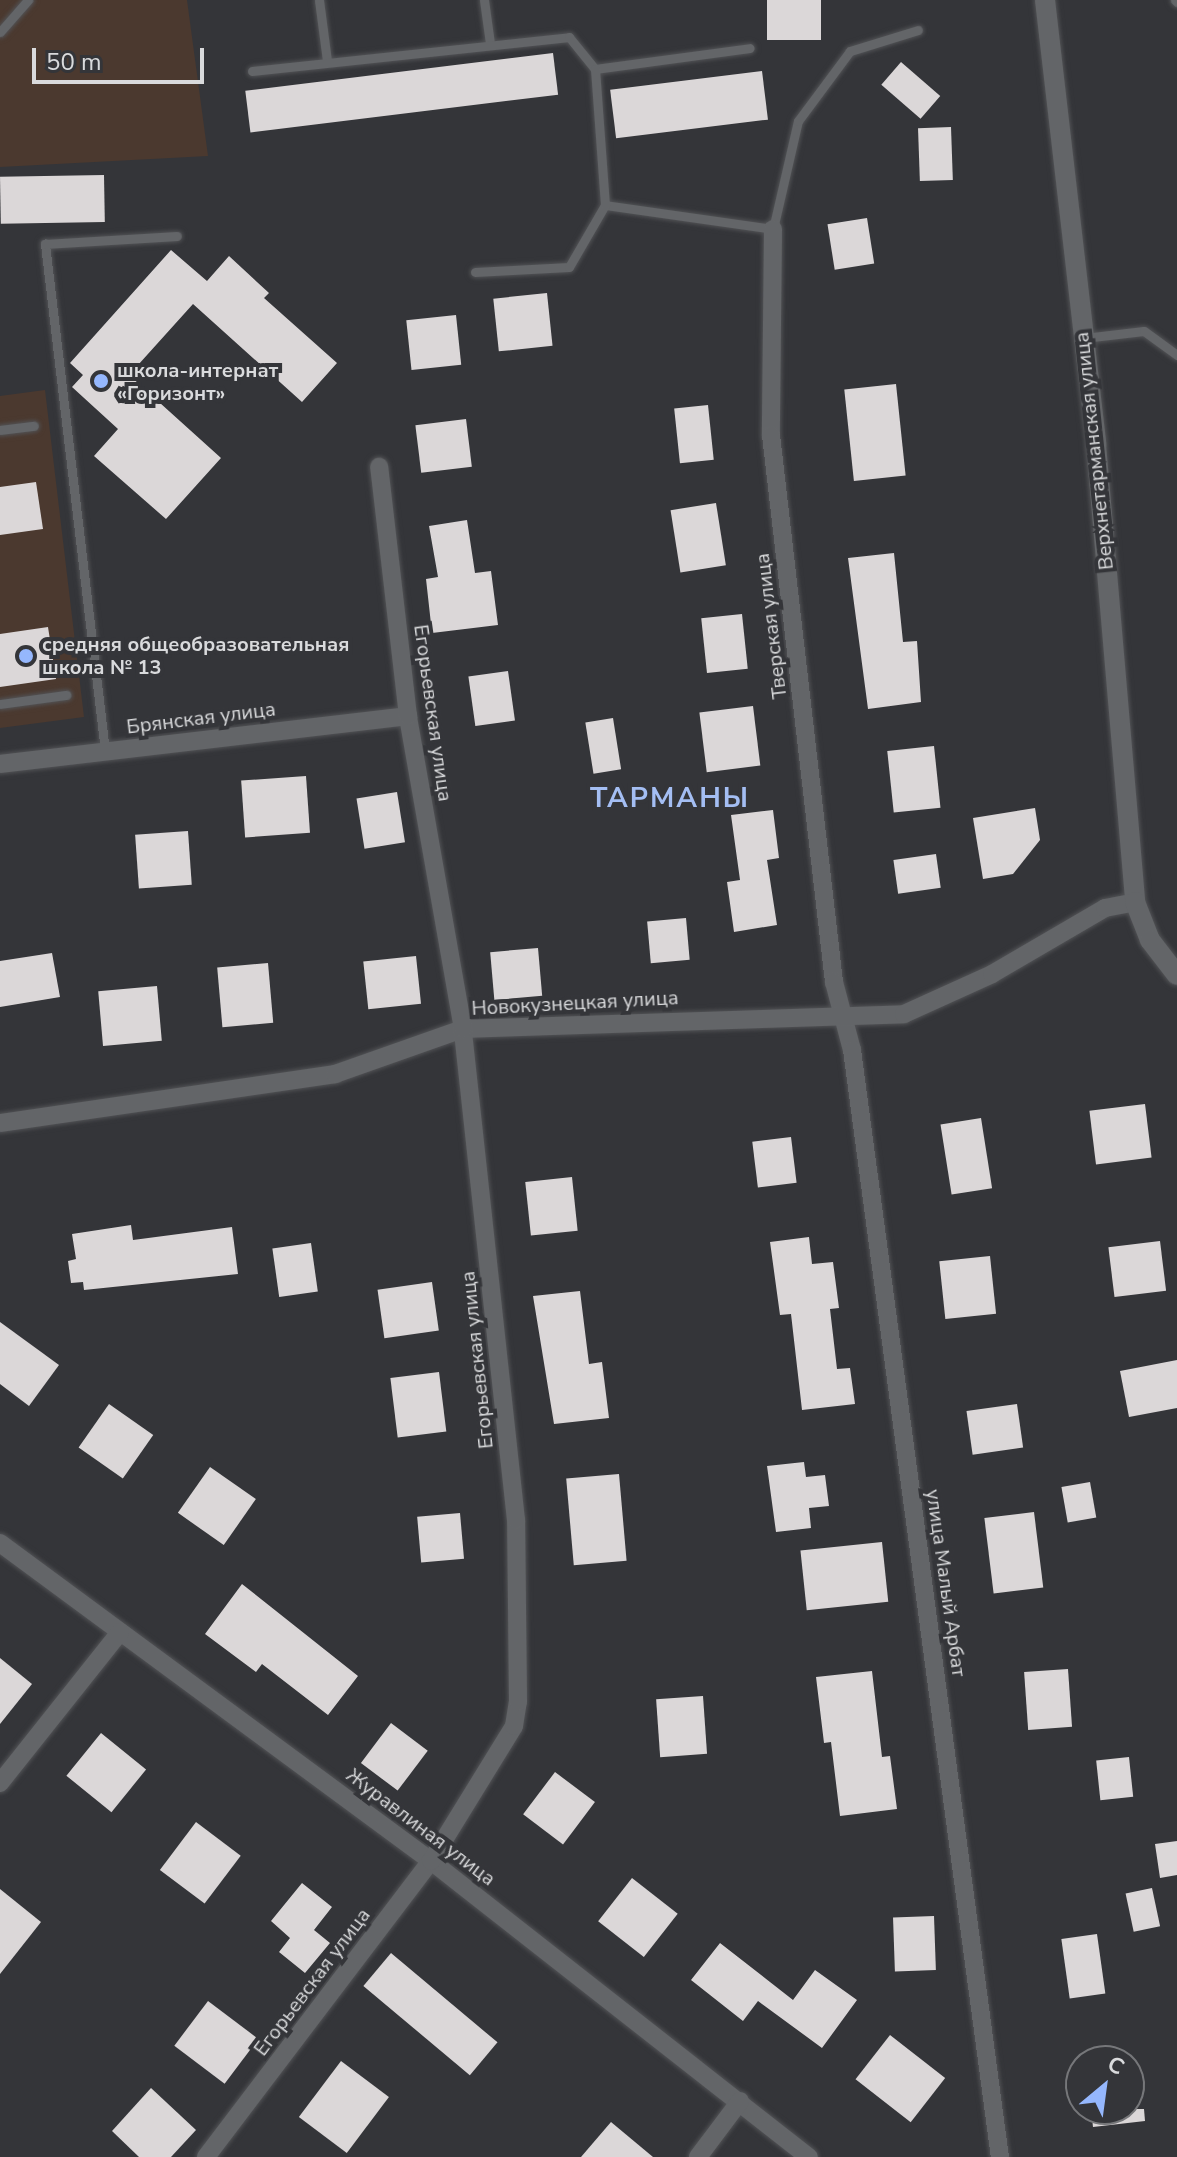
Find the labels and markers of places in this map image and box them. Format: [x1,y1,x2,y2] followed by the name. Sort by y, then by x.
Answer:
[117,358,278,405] place label: школа-интернат «Горизонт»
[92,372,110,390] marker: школа-интернат «Горизонт»
[42,632,349,679] place label: средняя общеобразовательная школа № 13
[17,647,35,665] marker: средняя общеобразовательная школа № 13

